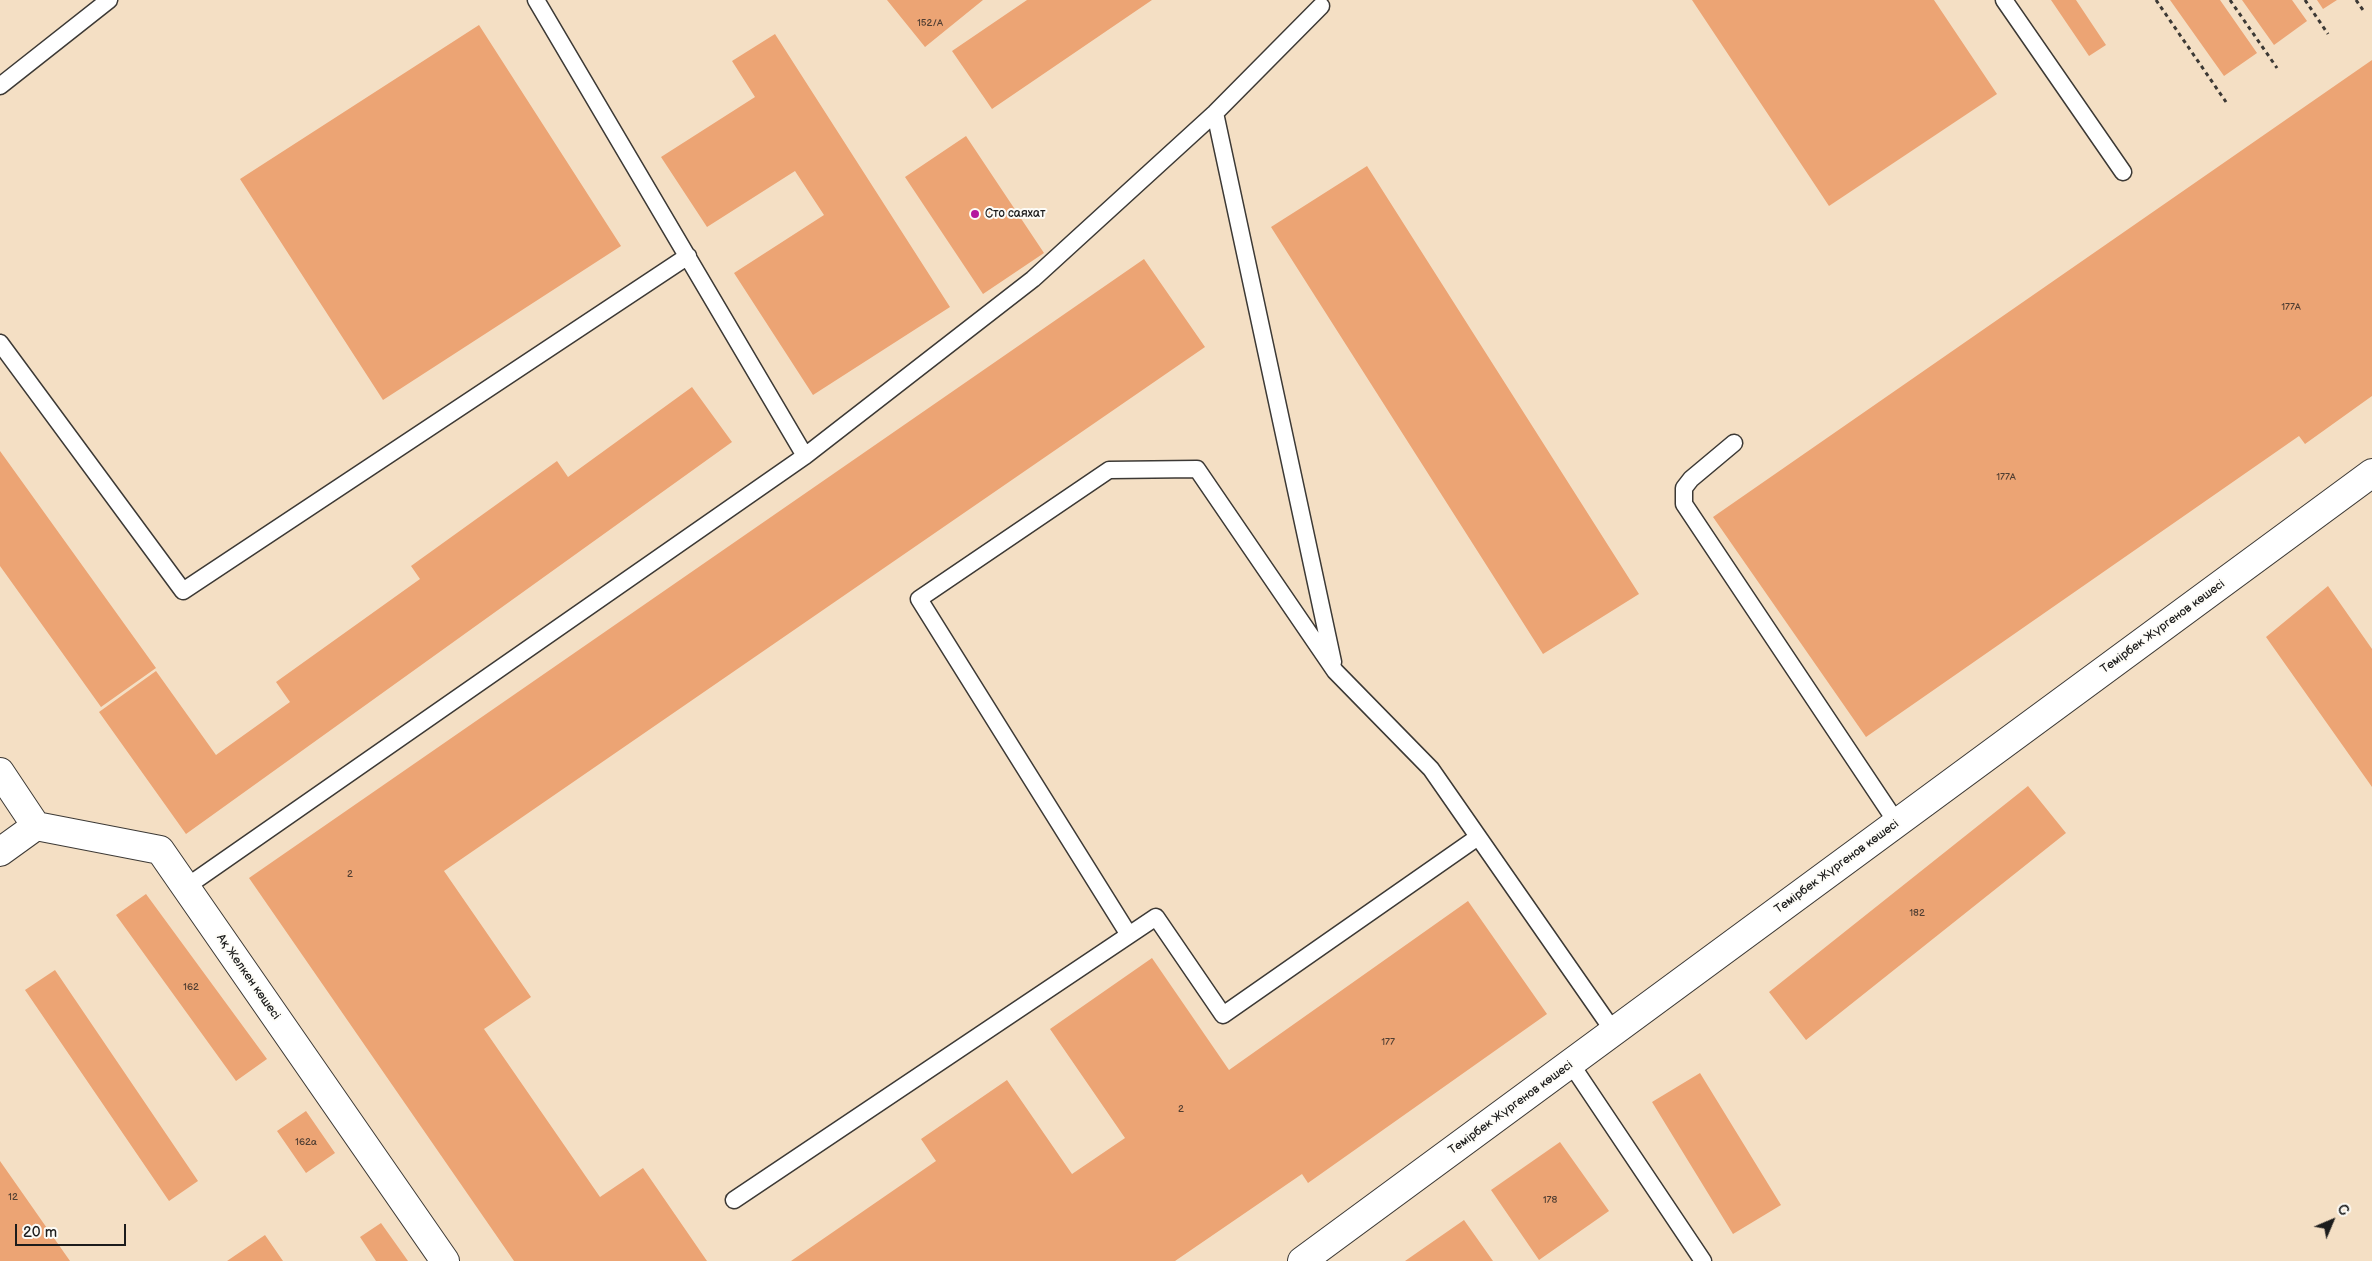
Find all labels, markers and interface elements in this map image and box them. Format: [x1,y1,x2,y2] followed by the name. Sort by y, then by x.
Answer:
[917,17,943,29] house number: 152/А
[985,207,1046,221] place label: Сто саяхат
[969,208,981,220] marker: Сто саяхат
[2281,301,2301,313] house number: 177А
[1996,471,2016,483] house number: 177А
[2098,577,2228,677] street label: Темірбек Жүргенов көшесі
[1772,817,1902,917] street label: Темірбек Жүргенов көшесі
[347,868,353,880] house number: 2
[1909,907,1925,919] house number: 182
[213,931,283,1023] street label: Ақ Желкен көшесі
[183,981,199,993] house number: 162
[1381,1036,1395,1048] house number: 177
[1446,1058,1576,1158] street label: Темірбек Жүргенов көшесі
[1178,1103,1184,1115] house number: 2
[295,1136,317,1148] house number: 162а
[8,1191,18,1203] house number: 12
[1543,1194,1557,1206] house number: 178
[2307,1196,2357,1246] north arrow
[2334,1201,2352,1219] text: С
[18,1214,129,1246] scale bar
[23,1223,57,1242] text: 20 m

